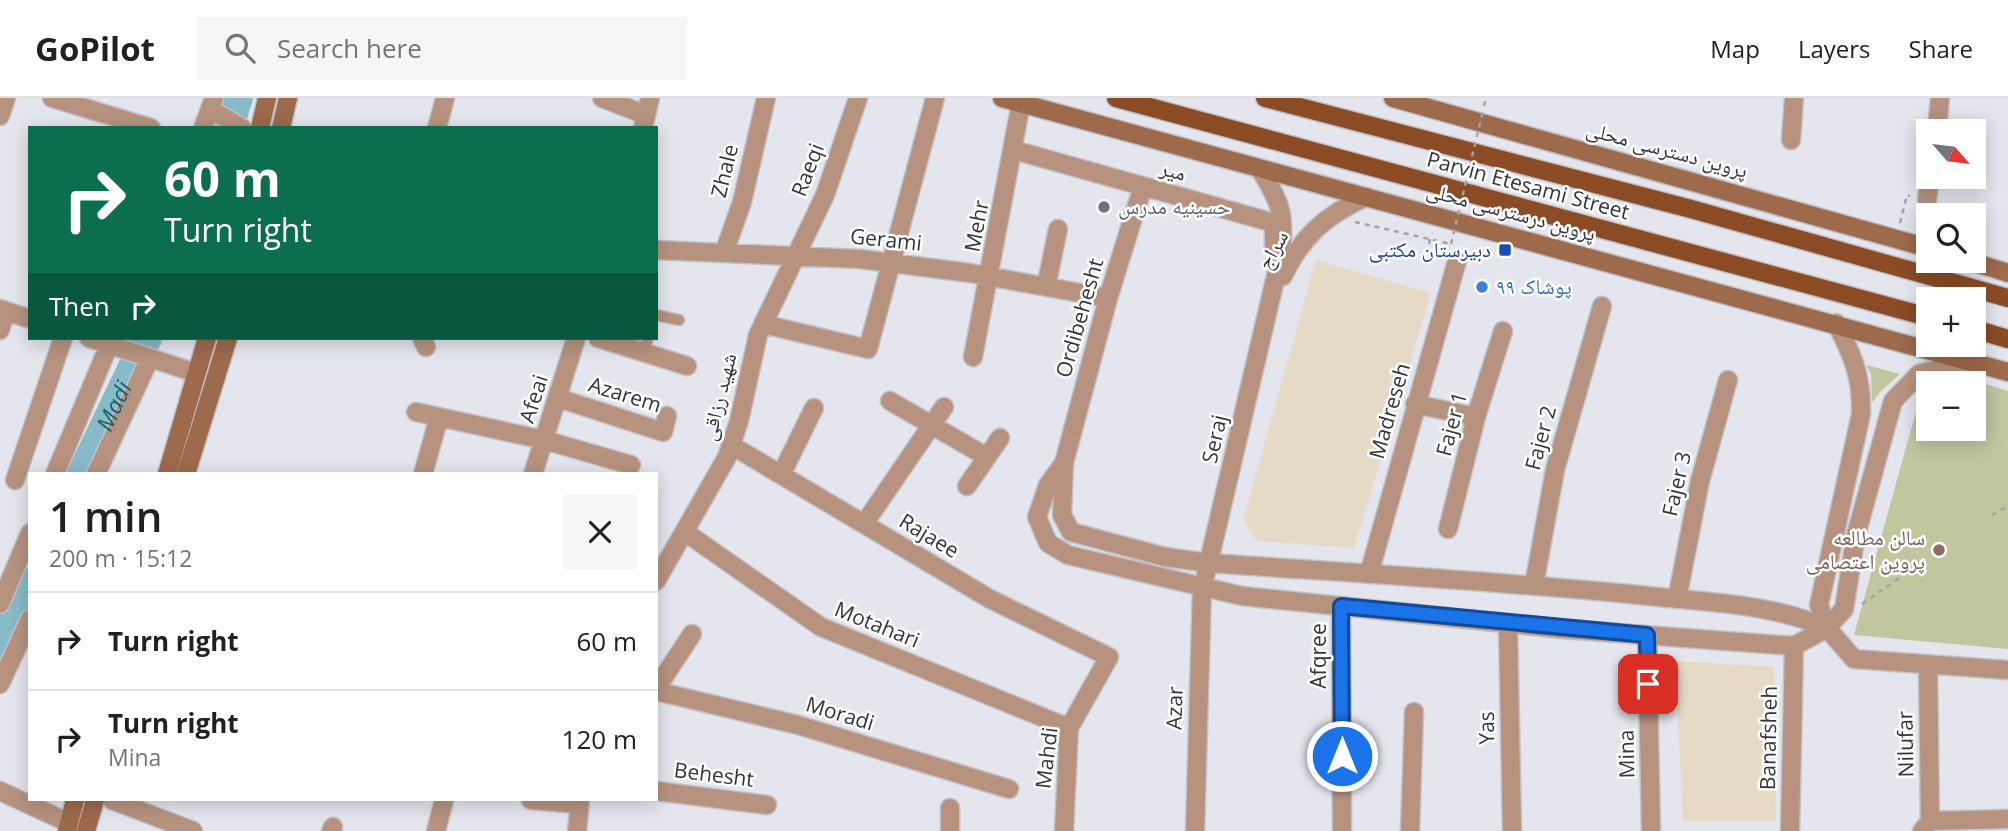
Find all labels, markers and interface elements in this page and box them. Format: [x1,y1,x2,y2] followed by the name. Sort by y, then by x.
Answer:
[197,17,687,80] search box
[35,26,155,71] text: GoPilot
[221,29,259,67] icon: search
[277,30,422,66] text: Search here
[1710,32,1760,65] text: Map
[1798,32,1871,65] text: Layers
[1909,32,1973,65] text: Share
[1584,114,1751,184] street label: پروین دسترسی محلی
[1916,119,1986,189] north arrow
[1916,119,1986,441] map controls
[784,139,830,200] street label: Raeqi
[704,141,744,200] street label: Zhale
[164,145,281,211] text: 60 m
[1424,145,1633,226] street label: Parvin Etesami Street
[1156,153,1189,187] street label: میر
[49,154,140,245] icon: right
[1424,175,1599,247] street label: پروین درسترسی محلی
[1118,192,1230,220] place label: حسینیه مدرس
[957,197,995,254] street label: Mehr
[1096,199,1112,215] marker: حسینیه مدرس
[1916,203,1986,273] button: search
[164,208,312,251] text: Turn right
[849,221,923,257] street label: Gerami
[1250,225,1294,274] street label: سراج
[1369,235,1491,263] place label: دبیرستان مکتبی
[1497,242,1513,258] marker: دبیرستان مکتبی
[1049,255,1109,381] street label: Ordibehesht
[1496,272,1572,300] place label: پوشاک ۹۹
[1474,279,1490,295] marker: پوشاک ۹۹
[124,287,162,325] icon: right
[1916,287,1986,357] button: +
[49,288,110,324] text: Then
[694,350,742,443] street label: شهید رزاقی
[1362,360,1416,462] street label: Madreseh
[586,370,665,418] street label: Azarem
[512,371,554,426] street label: Afeai
[1916,371,1986,441] button: −
[88,375,139,436] water label: Madi
[1429,388,1473,459] street label: Fajer 1
[1518,402,1562,473] street label: Fajer 2
[1195,412,1233,466] street label: Seraj
[1655,449,1697,519] street label: Fajer 3
[49,487,162,544] text: 1 min
[563,495,637,569] button: close
[894,506,965,564] street label: Rajaee
[1806,523,1925,575] place label: سالن مطالعه پروین اعتصامی
[49,542,192,574] text: 200 m · 15:12
[1931,542,1947,558] marker: سالن مطالعه پروین اعتصامی
[831,594,924,654] street label: Motahari
[49,622,87,660] icon: right
[108,623,239,659] text: Turn right
[576,623,637,659] text: 60 m
[1304,623,1332,689] street label: Afqree
[1618,654,1678,714] pin
[1629,665,1667,703] icon: arrive
[1159,685,1189,730] street label: Azar
[1753,686,1783,790] street label: Banafsheh
[803,689,878,737] street label: Moradi
[108,705,239,741] text: Turn right
[1890,710,1920,778] street label: Nilufar
[1472,711,1500,745] street label: Yas
[1305,719,1379,793] position arrow
[49,720,87,758] icon: right
[562,721,637,757] text: 120 m
[1028,726,1064,790] street label: Mahdi
[1612,729,1640,779] street label: Mina
[108,741,161,773] text: Mina
[673,755,756,793] street label: Behesht

